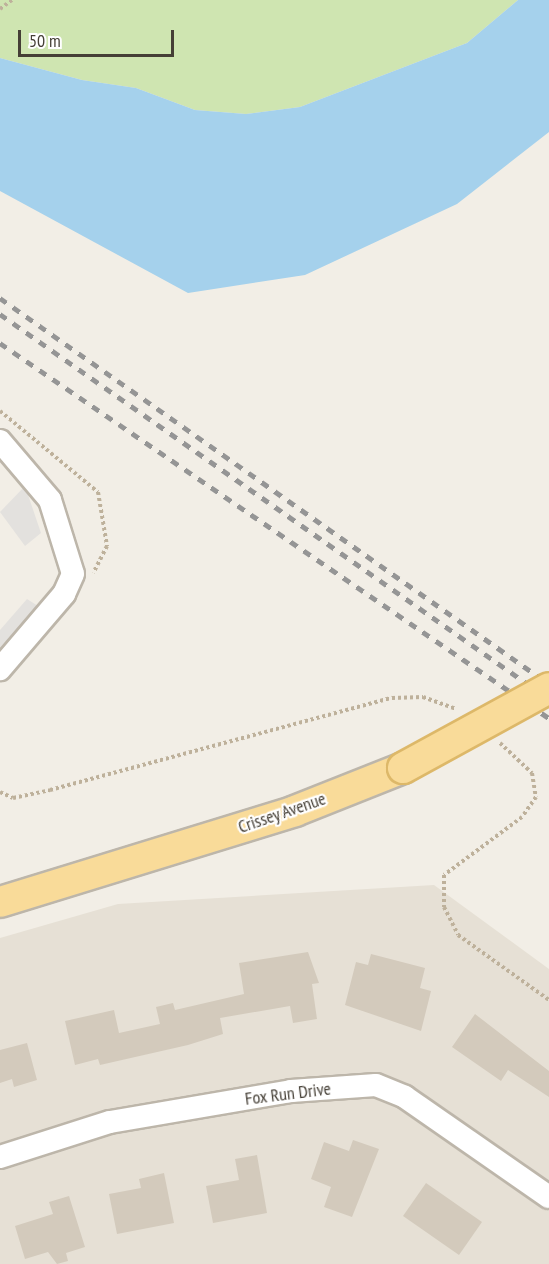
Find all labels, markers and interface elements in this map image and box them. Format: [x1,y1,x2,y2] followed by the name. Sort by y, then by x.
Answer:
[21,18,177,56] scale bar
[29,29,61,52] text: 50 m
[235,788,329,838] street label: Crissey Avenue
[244,1078,332,1110] street label: Fox Run Drive

